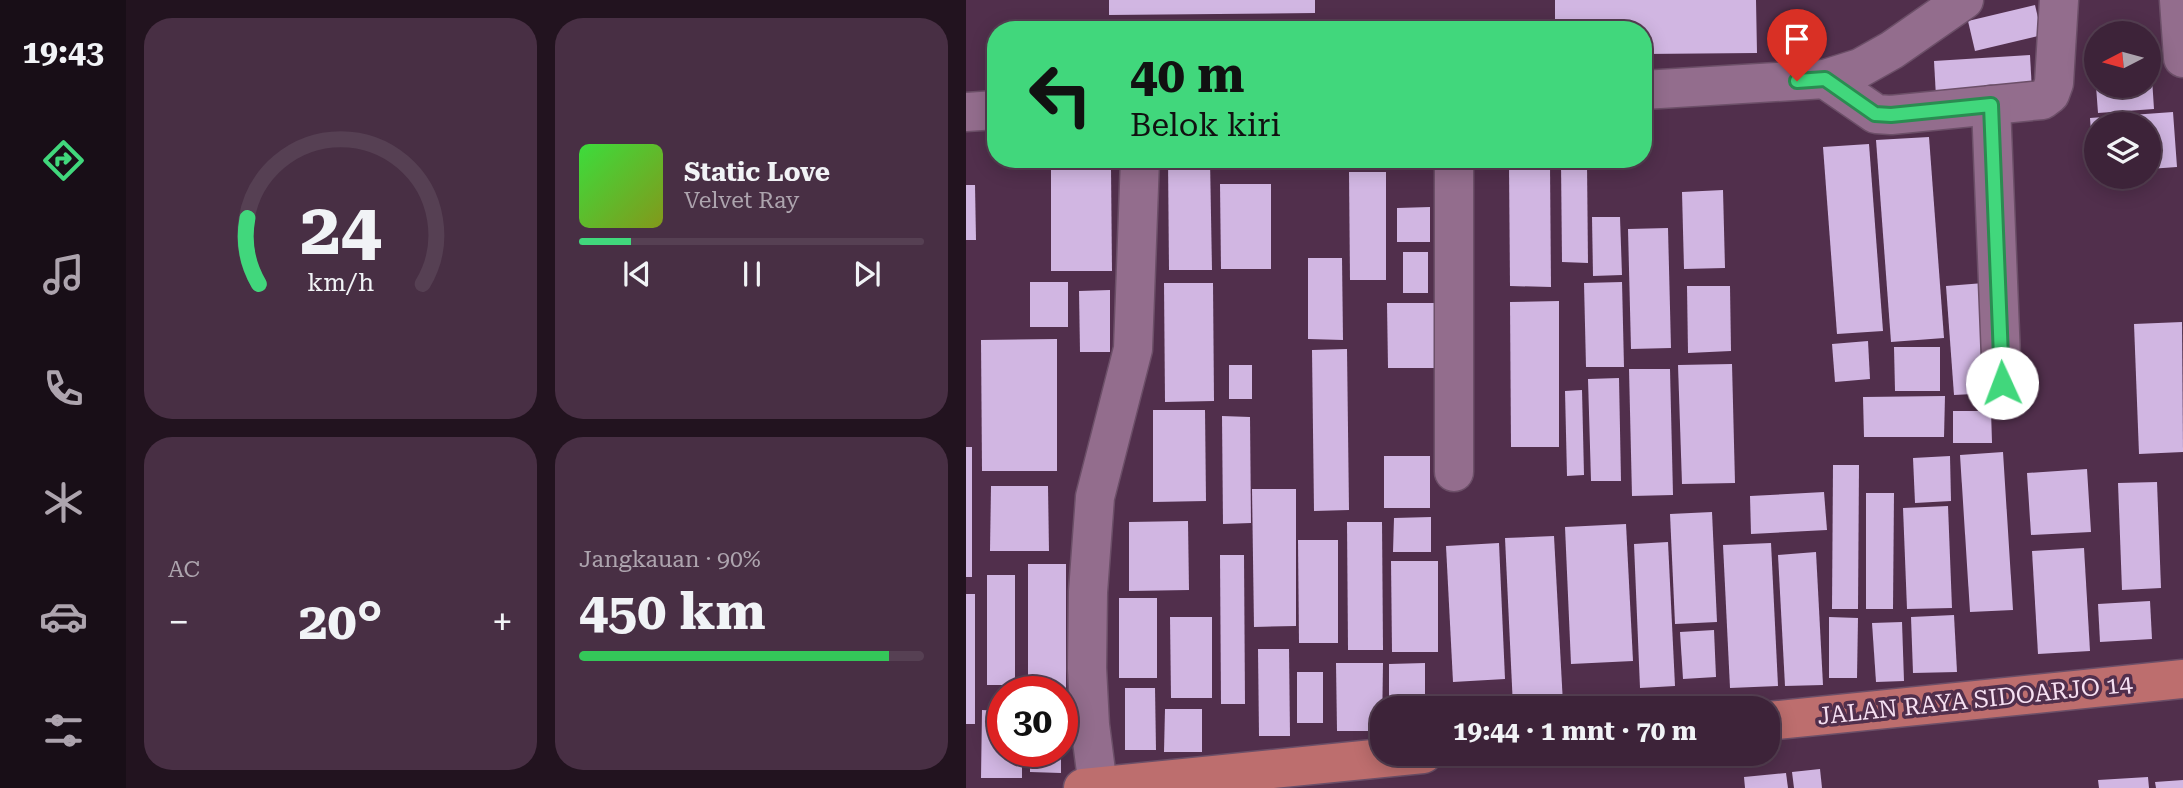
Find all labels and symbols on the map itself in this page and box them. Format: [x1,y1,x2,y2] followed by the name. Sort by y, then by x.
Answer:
[1767,9,1827,81] pin
[2084,21,2161,98] north arrow
[1965,346,2039,420] position arrow
[1816,669,2135,730] street label: JALAN RAYA SIDOARJO 14
[987,676,1078,767] speed limit sign: 30

